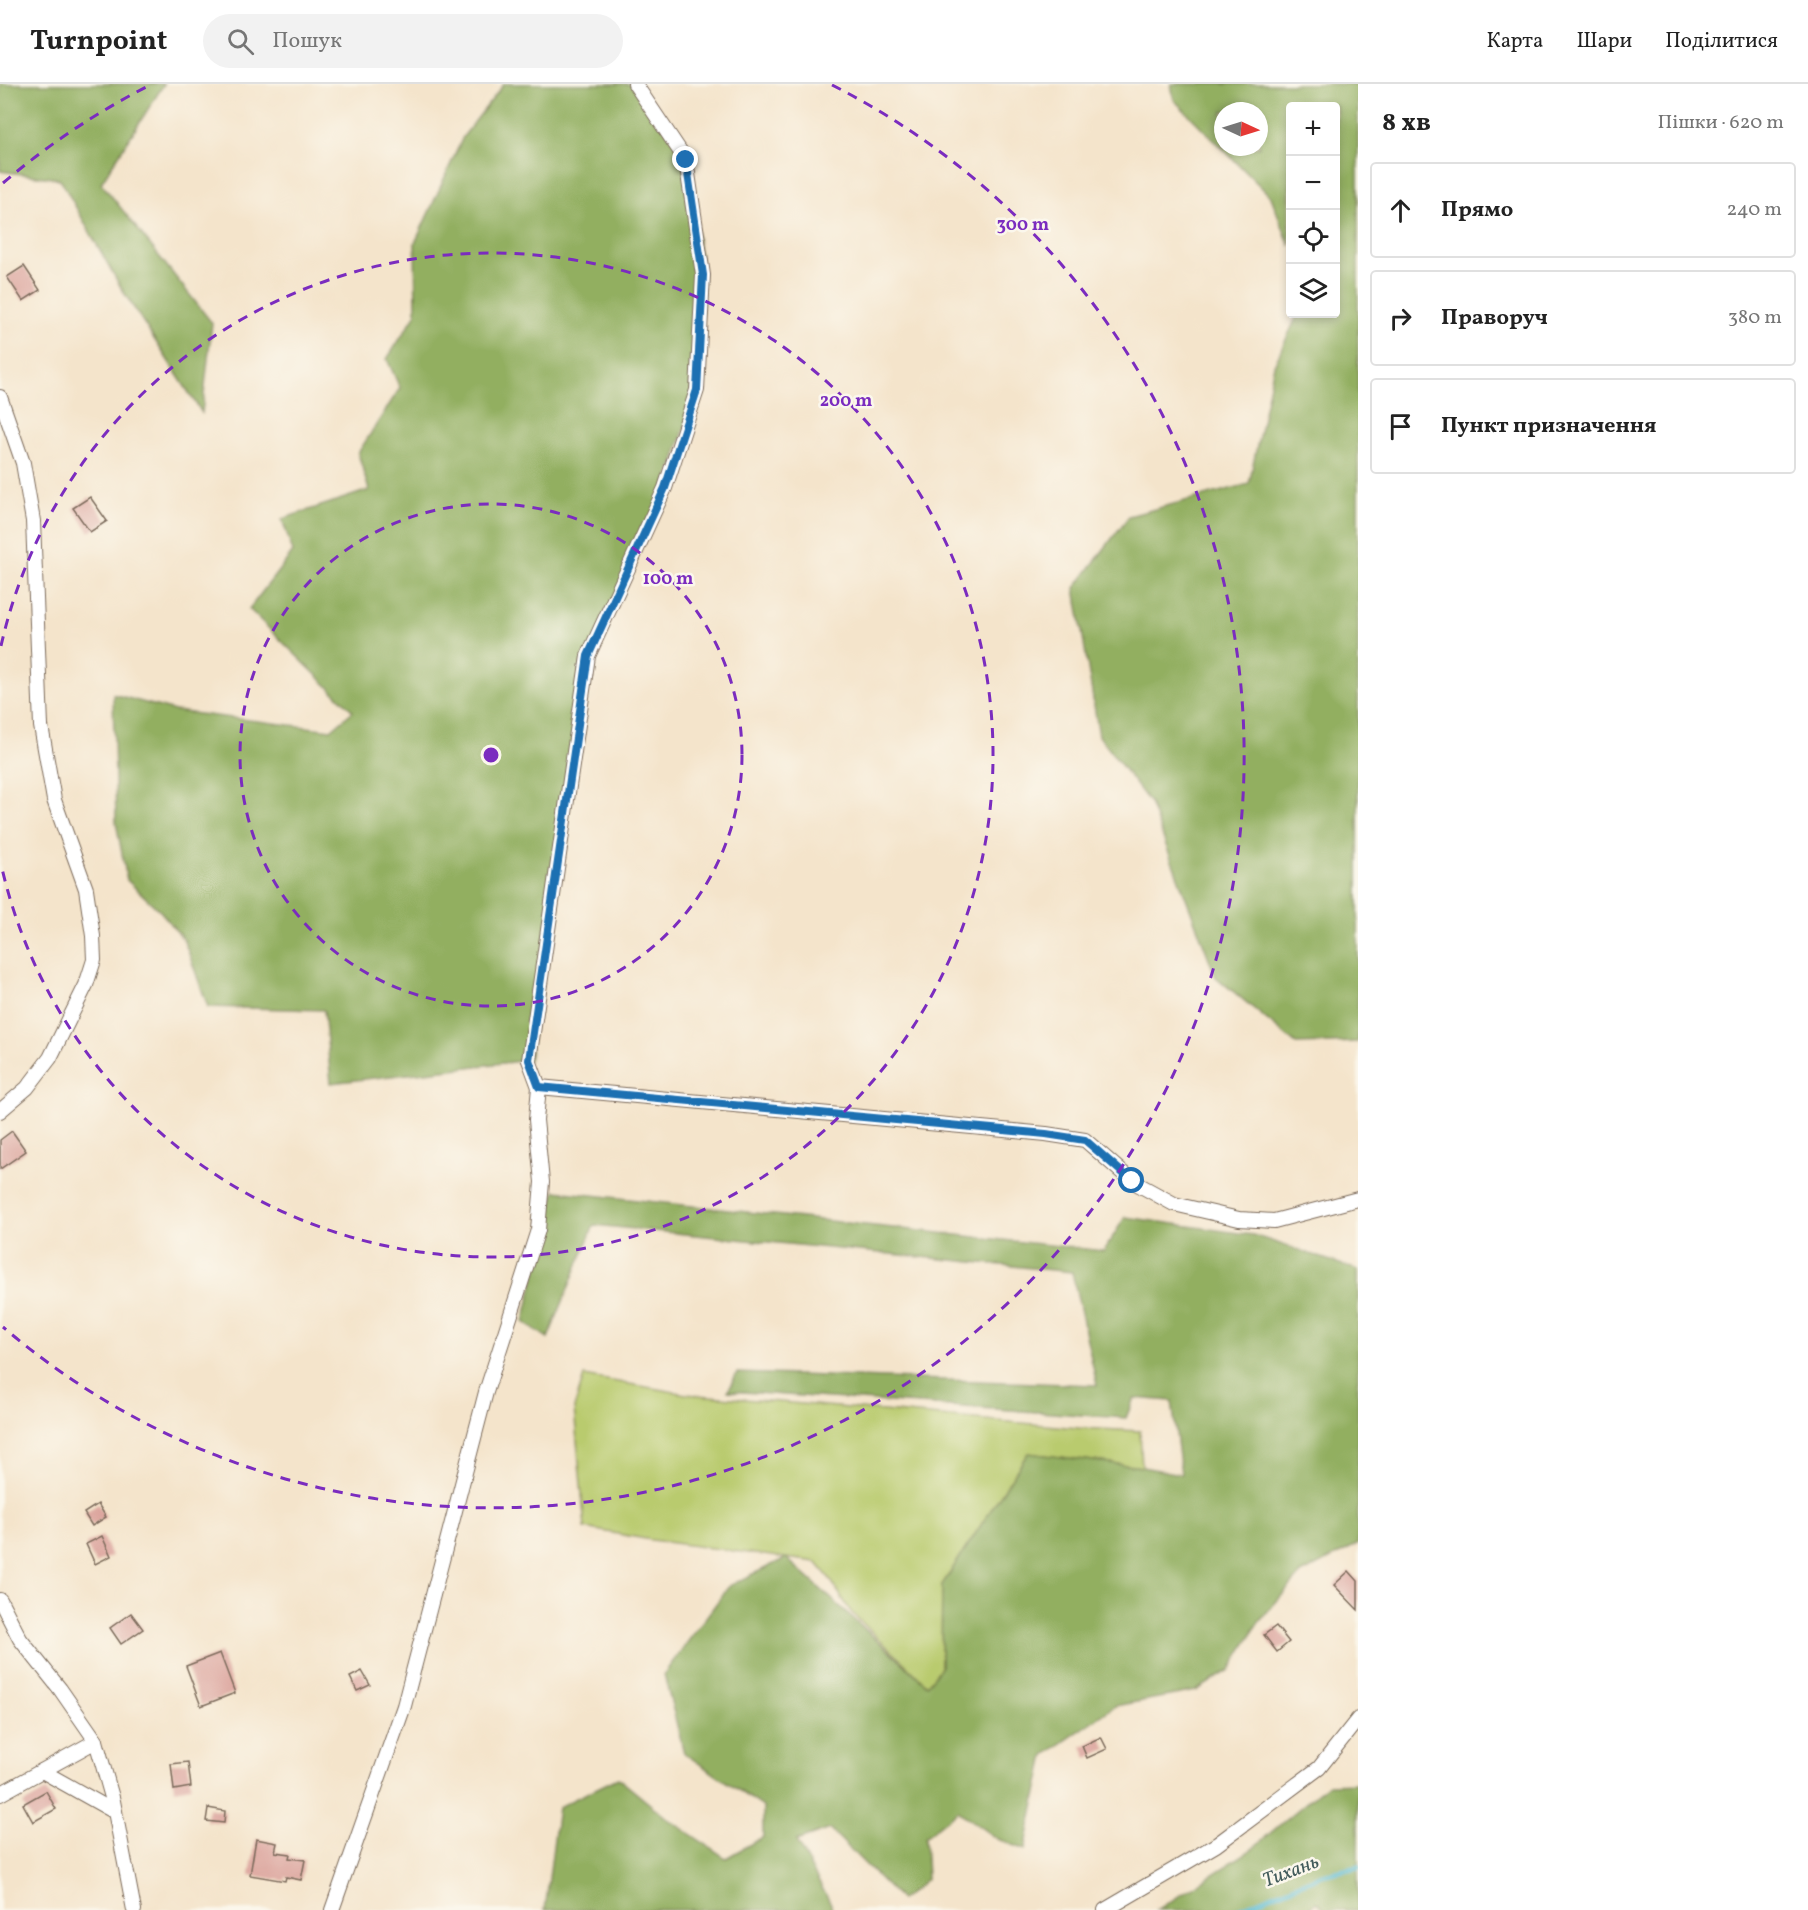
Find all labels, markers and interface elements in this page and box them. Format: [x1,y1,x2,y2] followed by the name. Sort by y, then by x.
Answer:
[203,14,623,68] search box
[30,22,167,61] text: Turnpoint
[224,25,257,58] icon: search
[272,26,342,57] text: Пошук
[1486,27,1543,56] text: Карта
[1576,27,1632,56] text: Шари
[1665,27,1778,56] text: Поділитися
[1214,102,1268,156] north arrow
[1286,102,1340,318] map controls
[1286,102,1340,156] button: +
[1382,105,1431,141] text: 8 хв
[1657,109,1784,137] text: Пішки · 620 m
[672,146,698,172] route end
[1286,156,1340,210] button: −
[1384,194,1417,227] icon: ahead
[1441,195,1513,226] text: Прямо
[1727,196,1782,224] text: 240 m
[1286,210,1340,264] button: locate
[997,213,1049,238] text: 300 m
[1286,264,1340,318] button: layers
[1384,302,1417,335] icon: right
[1441,303,1548,334] text: Праворуч
[1728,304,1782,332] text: 380 m
[820,389,872,414] text: 200 m
[1384,410,1417,443] icon: arrive
[1441,411,1657,442] text: Пункт призначення
[643,567,693,592] text: 100 m
[481,745,501,765] centre of rings
[1118,1167,1144,1193] route start
[1259,1849,1323,1895] water label: Тихань

